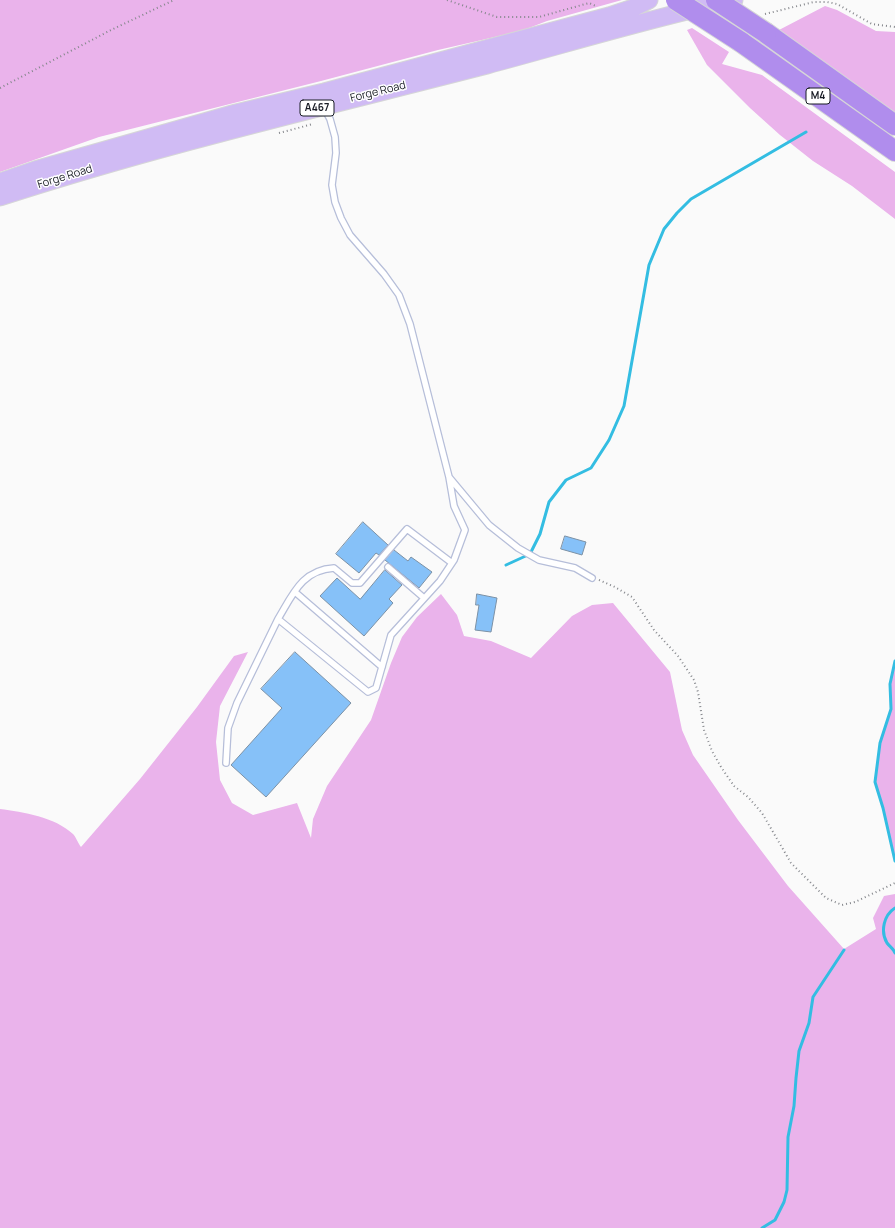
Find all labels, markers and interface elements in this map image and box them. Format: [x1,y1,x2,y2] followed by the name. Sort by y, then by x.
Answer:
[349,79,407,105] street label: Forge Road
[806,88,830,104] road number: M4
[300,100,334,116] road number: A467
[36,162,94,192] street label: Forge Road

